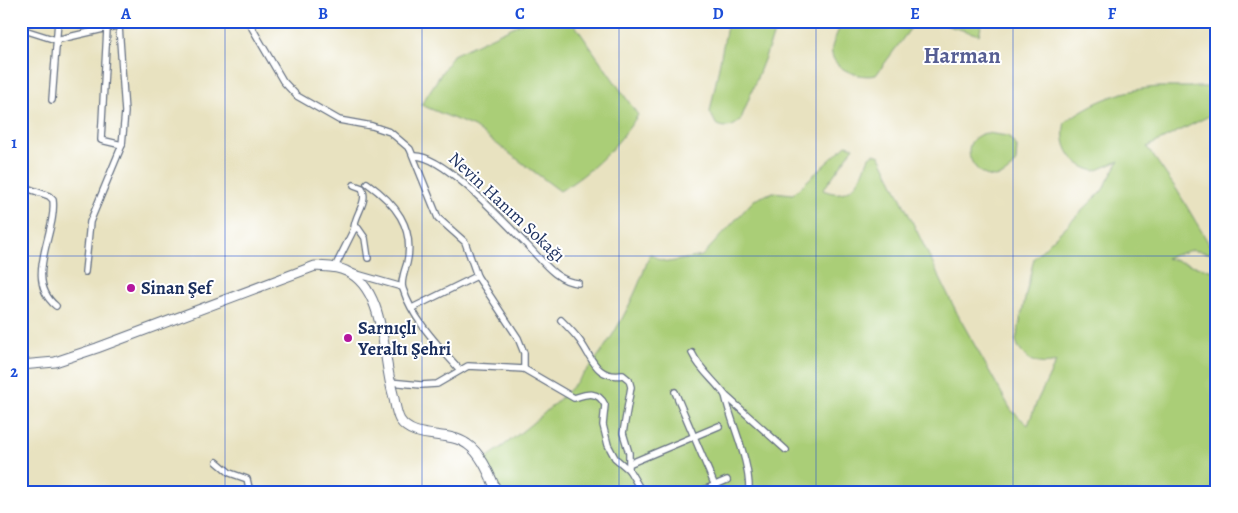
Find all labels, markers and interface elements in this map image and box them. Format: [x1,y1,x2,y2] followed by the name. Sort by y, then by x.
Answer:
[120,3,132,25] text: A
[318,3,328,25] text: B
[515,3,525,25] text: C
[712,3,724,25] text: D
[910,3,920,25] text: E
[1108,3,1117,25] text: F
[923,41,1001,71] district label: Harman
[11,132,17,154] text: 1
[443,147,571,267] street label: Nevin Hanım Sokağı
[141,276,215,300] place label: Sinan Şef
[125,282,137,294] marker: Sinan Şef
[357,316,451,361] place label: Sarnıçlı Yeraltı Şehri
[342,332,354,344] marker: Sarnıçlı Yeraltı Şehri
[10,361,18,383] text: 2

